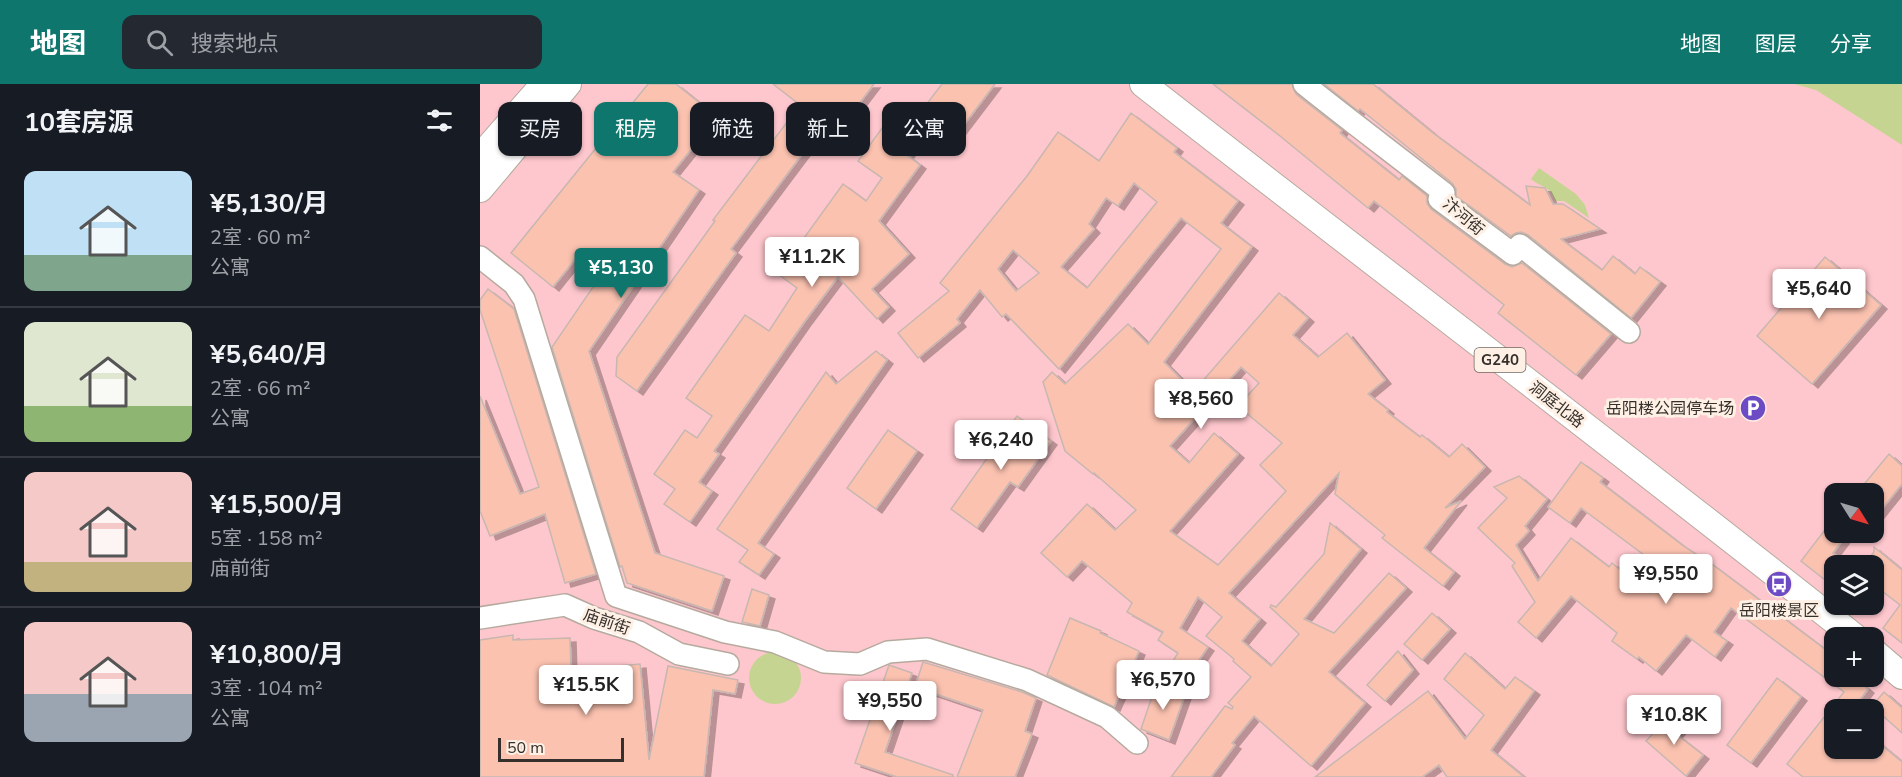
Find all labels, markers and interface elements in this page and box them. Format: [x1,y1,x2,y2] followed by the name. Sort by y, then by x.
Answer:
[122,15,542,69] search box
[30,25,86,63] text: 地图
[143,26,176,59] icon: search
[191,29,279,59] text: 搜索地点
[1680,30,1722,58] text: 地图
[1755,30,1797,58] text: 图层
[1830,30,1872,58] text: 分享
[498,102,582,156] chip: 买房
[594,102,678,156] chip: 租房
[690,102,774,156] chip: 筛选
[786,102,870,156] chip: 新上
[882,102,966,156] chip: 公寓
[423,104,456,137] icon: filters
[24,105,133,140] text: 10套房源
[210,186,329,221] text: ¥5,130/月
[1438,193,1489,241] street label: 汴河街
[72,195,144,267] icon: home
[210,224,311,251] text: 2室 · 60 m²
[763,237,861,288] pin: ¥11.2K
[779,243,845,270] text: ¥11.2K
[572,248,670,299] pin: ¥5,130
[210,254,250,281] text: 公寓
[589,254,653,281] text: ¥5,130
[1770,269,1868,320] pin: ¥5,640
[1787,275,1851,302] text: ¥5,640
[210,337,329,372] text: ¥5,640/月
[72,346,144,418] icon: home
[1474,348,1526,372] road number: G240
[210,375,311,402] text: 2室 · 66 m²
[1524,376,1588,433] street label: 洞庭北路
[1152,379,1250,430] pin: ¥8,560
[1169,385,1233,412] text: ¥8,560
[1738,393,1768,423] parking icon: 岳阳楼公园停车场
[1606,398,1734,420] place label: 岳阳楼公园停车场
[210,405,250,432] text: 公寓
[952,420,1050,471] pin: ¥6,240
[969,426,1033,453] text: ¥6,240
[1824,483,1884,543] north arrow
[1824,483,1884,759] map controls
[210,487,344,522] text: ¥15,500/月
[72,496,144,568] icon: home
[210,525,323,552] text: 5室 · 158 m²
[1617,554,1715,605] pin: ¥9,550
[210,555,270,582] text: 庙前街
[1824,555,1884,615] button: layers
[1634,560,1698,587] text: ¥9,550
[1764,569,1794,599] bus stop icon: 岳阳楼景区
[1739,600,1819,622] place label: 岳阳楼景区
[580,604,633,640] street label: 庙前街
[1824,627,1884,687] button: +
[210,637,344,672] text: ¥10,800/月
[72,646,144,718] icon: home
[1114,660,1212,711] pin: ¥6,570
[537,665,635,716] pin: ¥15.5K
[1131,666,1195,693] text: ¥6,570
[553,671,619,698] text: ¥15.5K
[210,675,323,702] text: 3室 · 104 m²
[841,681,939,732] pin: ¥9,550
[858,687,922,714] text: ¥9,550
[1625,695,1723,746] pin: ¥10.8K
[1824,699,1884,759] button: −
[1641,701,1707,728] text: ¥10.8K
[210,705,250,732] text: 公寓
[498,735,624,762] scale bar
[507,737,544,759] text: 50 m

